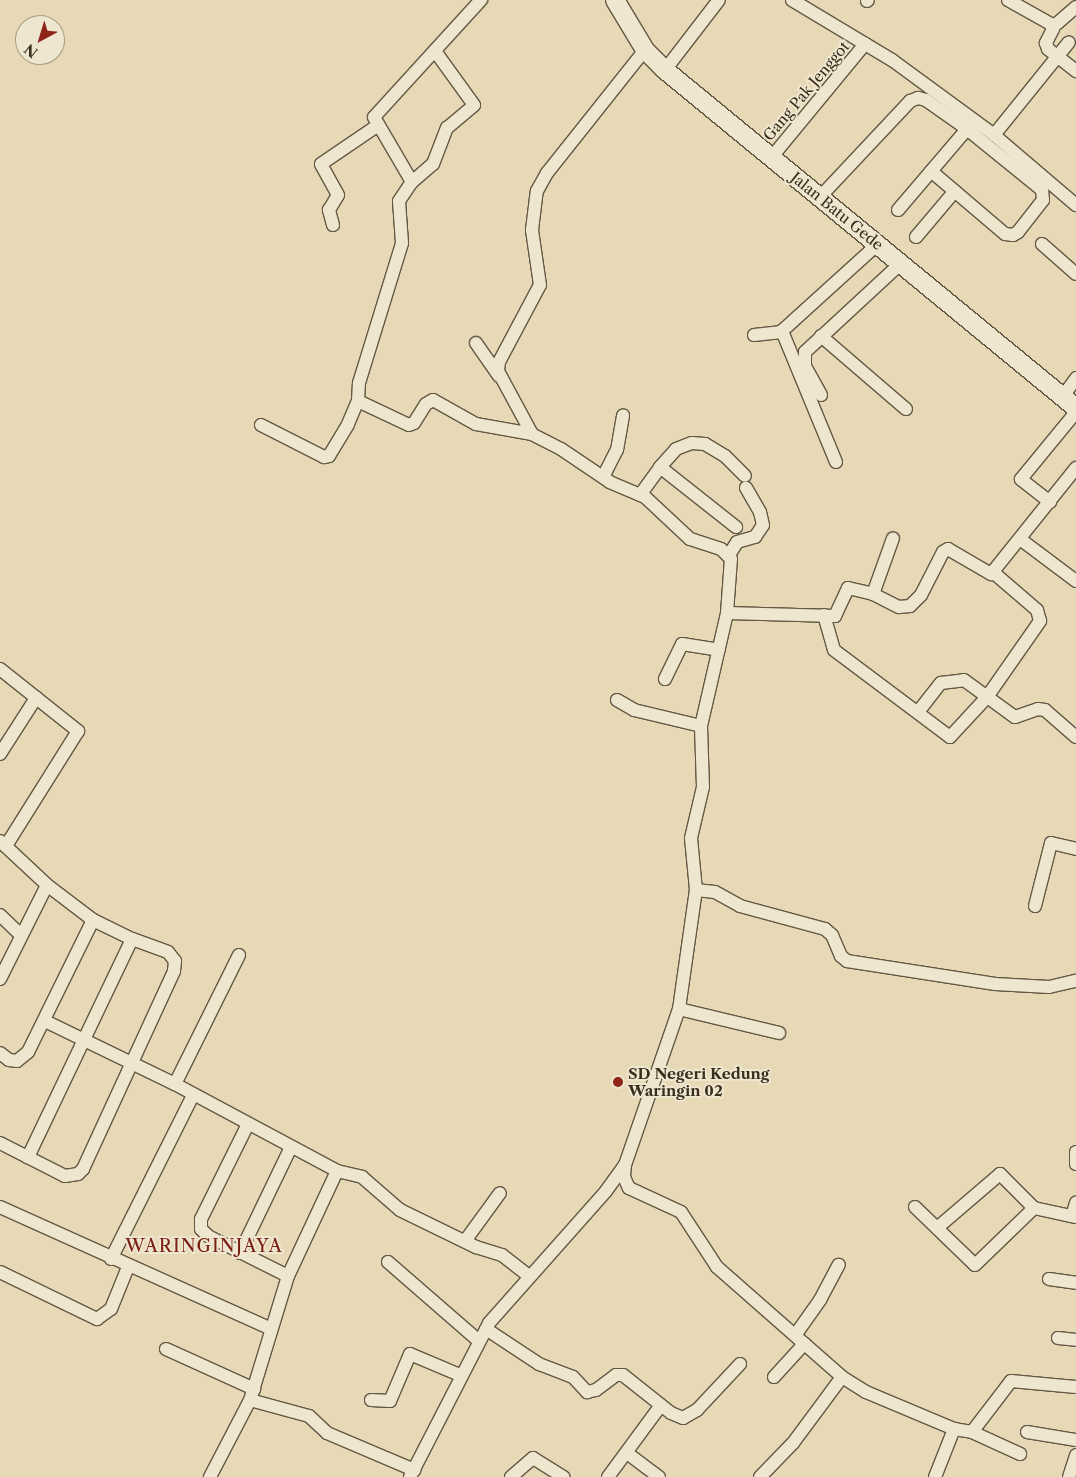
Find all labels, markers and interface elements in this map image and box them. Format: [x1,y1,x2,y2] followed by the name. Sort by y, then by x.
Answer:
[15,15,65,65] north arrow
[759,37,853,145] street label: Gang Pak Jenggot
[21,40,42,62] text: N
[787,168,887,254] street label: Jalan Batu Gede
[628,1064,770,1099] place label: SD Negeri Kedung Waringin 02
[612,1076,624,1088] marker: SD Negeri Kedung Waringin 02
[124,1235,284,1257] district label: WARINGINJAYA

